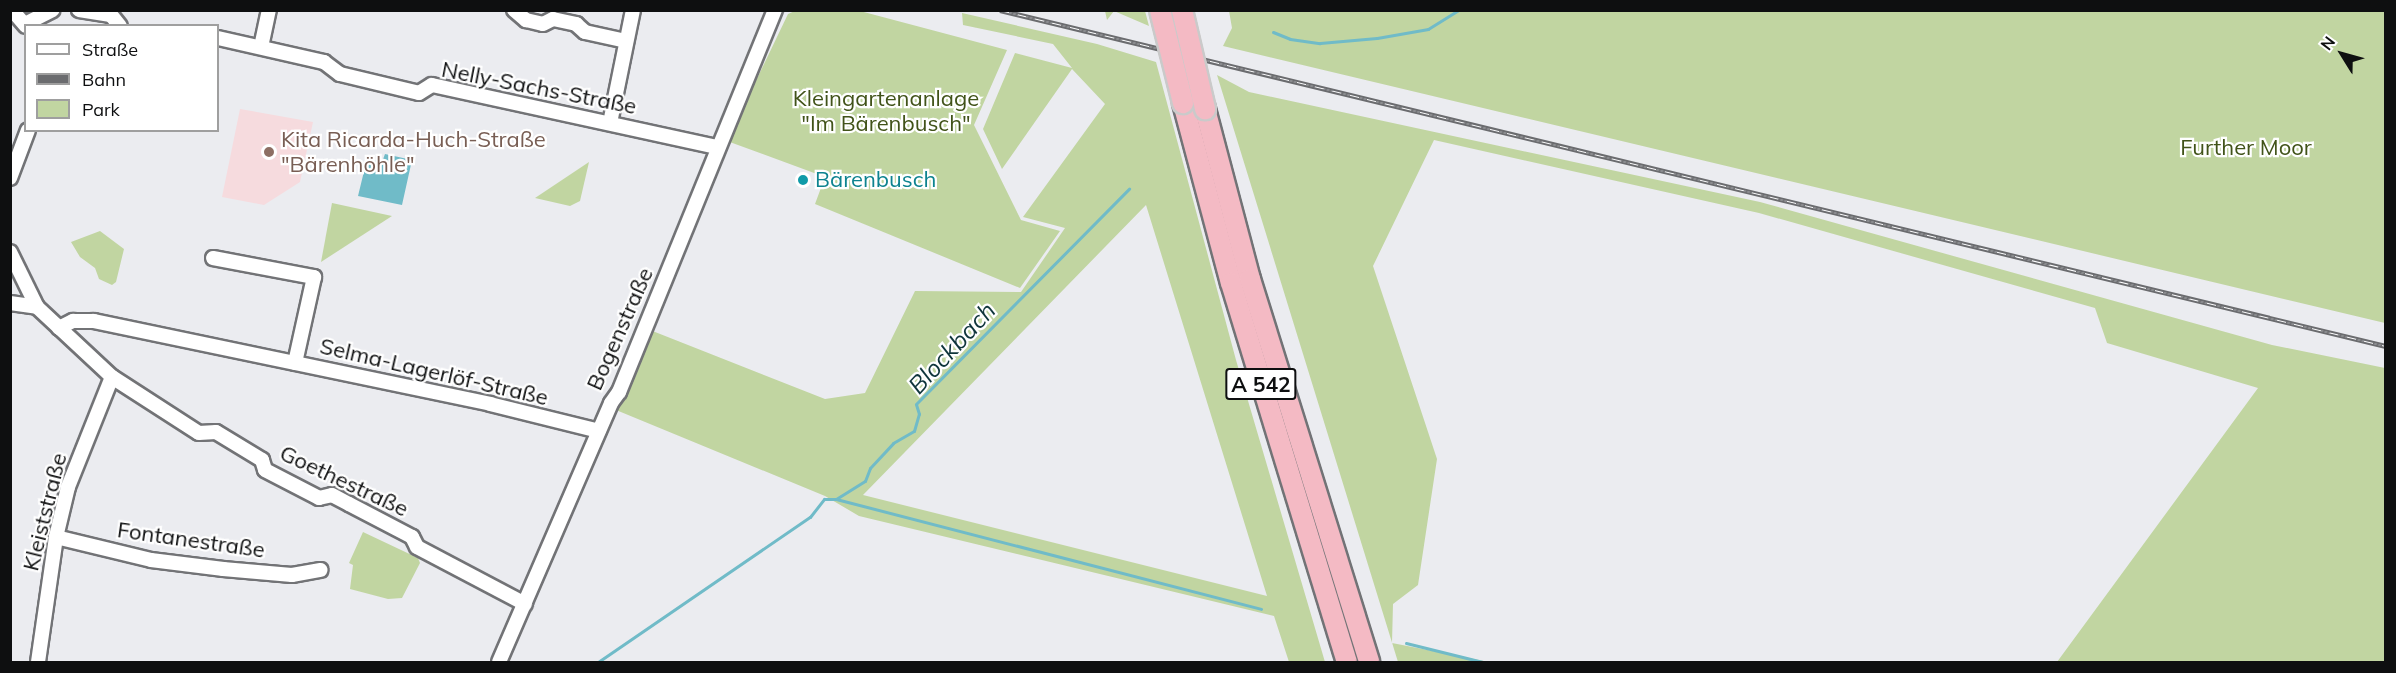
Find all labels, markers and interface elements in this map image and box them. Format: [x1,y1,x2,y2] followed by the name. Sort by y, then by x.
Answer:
[24,24,219,132] legend
[2312,24,2372,84] north arrow
[2316,32,2339,54] text: N
[82,38,138,61] text: Straße
[439,56,639,120] street label: Nelly-Sachs-Straße
[82,68,126,91] text: Bahn
[793,85,979,136] park label: Kleingartenanlage "Im Bärenbusch"
[82,98,120,121] text: Park
[281,126,546,178] place label: Kita Ricarda-Huch-Straße "Bärenhöhle"
[2180,135,2312,161] park label: Further Moor
[262,145,276,159] marker: Kita Ricarda-Huch-Straße "Bärenhöhle"
[815,167,936,193] place label: Bärenbusch
[796,173,810,187] marker: Bärenbusch
[581,264,659,394] street label: Bogenstraße
[902,296,1002,400] water label: Blockbach
[317,333,551,411] street label: Selma-Lagerlöf-Straße
[1225,366,1297,402] road number: A 542
[276,440,412,522] street label: Goethestraße
[18,450,72,574] street label: Kleiststraße
[116,517,266,563] street label: Fontanestraße

